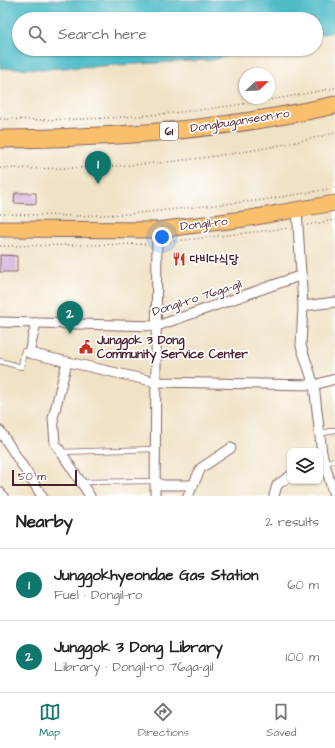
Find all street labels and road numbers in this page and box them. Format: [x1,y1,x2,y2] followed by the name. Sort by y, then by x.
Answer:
[189,105,291,138] street label: Dongbuganseon-ro
[160,122,178,140] road number: 61
[179,213,229,236] street label: Dongil-ro
[150,275,244,321] street label: Dongil-ro 76ga-gil

